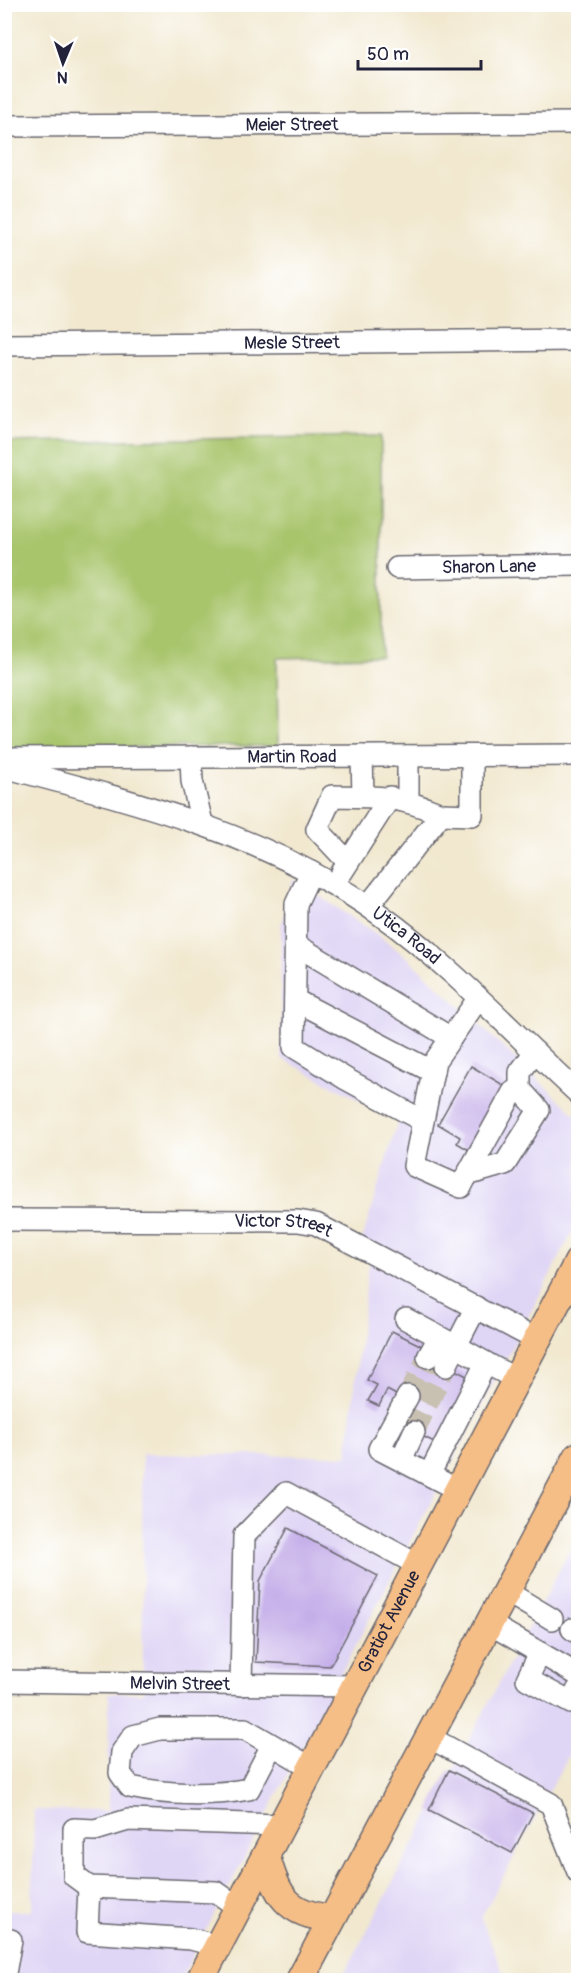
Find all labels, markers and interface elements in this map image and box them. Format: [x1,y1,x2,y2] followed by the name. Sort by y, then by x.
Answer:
[33,33,93,93] north arrow
[358,33,481,71] scale bar
[367,43,409,66] text: 50 m
[57,67,68,87] text: N
[245,113,339,136] street label: Meier Street
[244,331,341,354] street label: Mesle Street
[442,554,536,579] street label: Sharon Lane
[247,745,337,768] street label: Martin Road
[368,901,446,970] street label: Utica Road
[234,1209,337,1243] street label: Victor Street
[352,1566,425,1677] street label: Gratiot Avenue
[130,1671,231,1696] street label: Melvin Street

